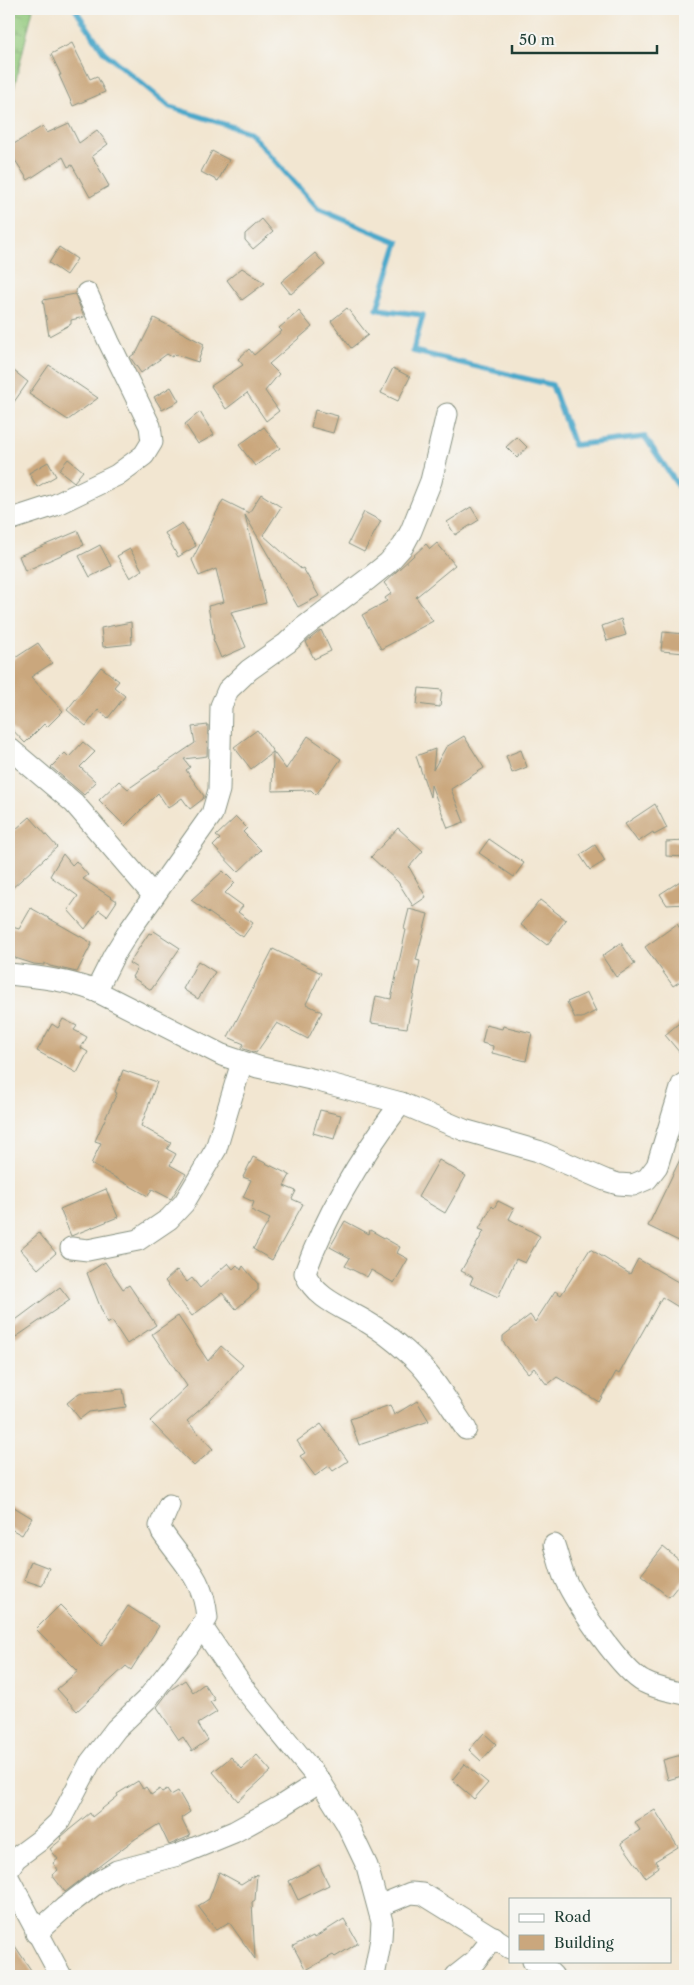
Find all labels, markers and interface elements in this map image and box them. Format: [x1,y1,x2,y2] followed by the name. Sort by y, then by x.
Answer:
[512,22,656,54] scale bar
[519,30,555,49] text: 50 m
[509,1898,672,1962] legend
[554,1907,591,1926] text: Road
[554,1933,614,1952] text: Building

